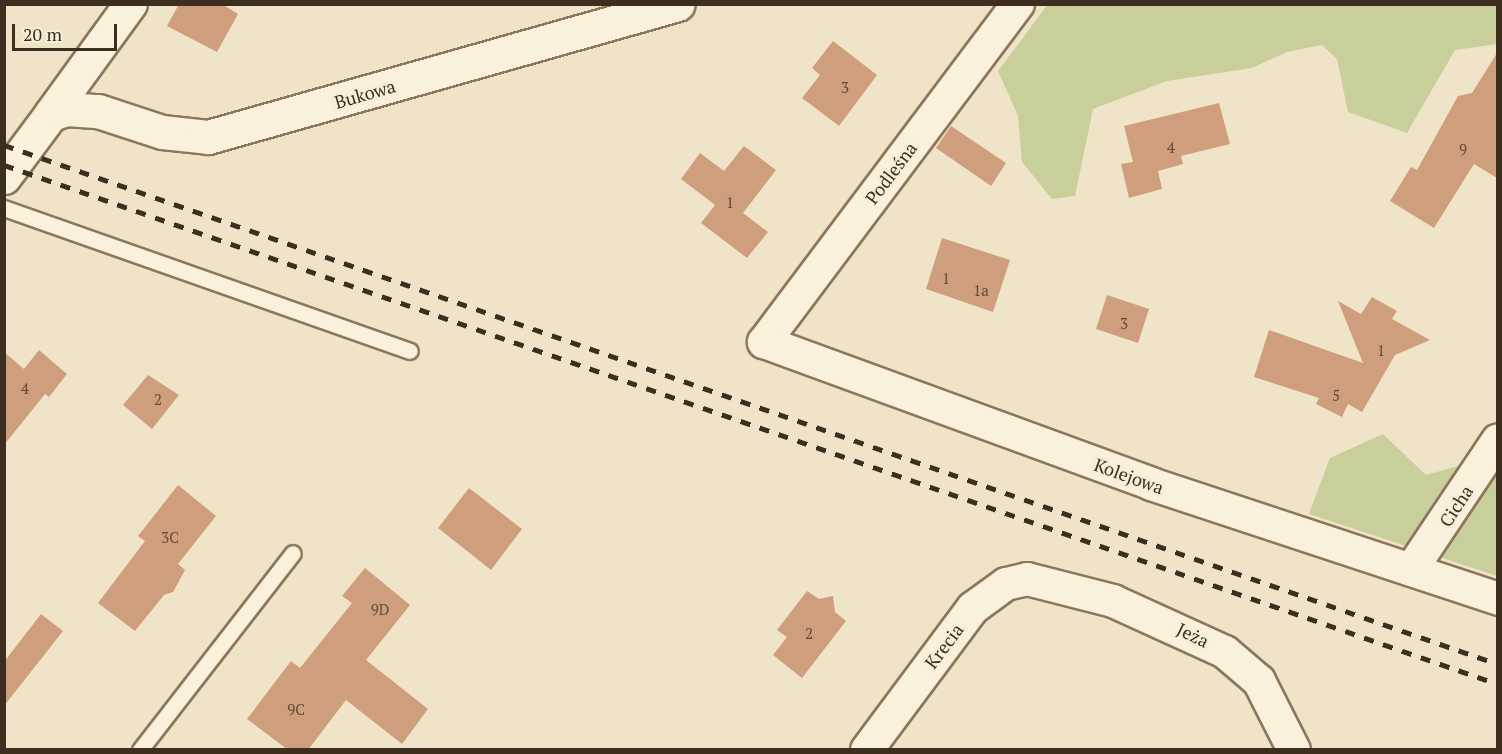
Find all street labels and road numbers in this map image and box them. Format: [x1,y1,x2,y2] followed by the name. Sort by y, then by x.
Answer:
[332,75,398,113] street label: Bukowa
[861,138,921,208] street label: Podleśna
[1091,453,1167,499] street label: Kolejowa
[1435,481,1477,531] street label: Cicha
[1173,618,1213,652] street label: Jeża
[920,619,968,673] street label: Krecia

